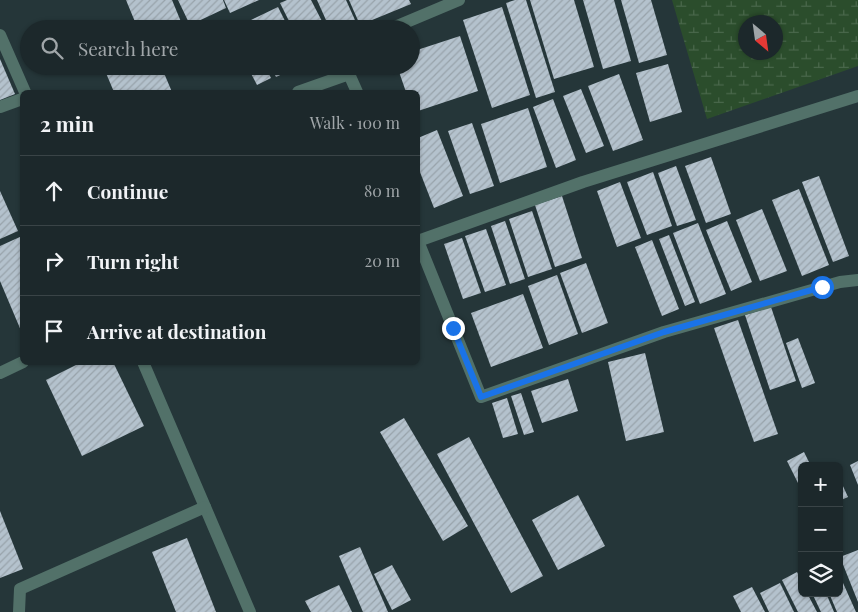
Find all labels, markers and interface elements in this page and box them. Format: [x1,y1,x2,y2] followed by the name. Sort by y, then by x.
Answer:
[738,15,783,60] north arrow
[20,20,420,75] search box
[38,34,66,62] icon: search
[78,35,178,61] text: Search here
[40,109,94,137] text: 2 min
[310,112,400,133] text: Walk · 100 m
[40,177,68,205] icon: ahead
[87,178,168,204] text: Continue
[364,180,400,201] text: 80 m
[40,247,68,275] icon: right
[87,248,179,274] text: Turn right
[365,250,400,271] text: 20 m
[811,276,834,299] route start
[40,317,68,345] icon: arrive
[442,317,465,340] route end
[87,318,267,344] text: Arrive at destination
[798,462,843,597] map controls
[798,462,843,507] button: +
[798,507,843,552] button: −
[798,552,843,597] button: layers

